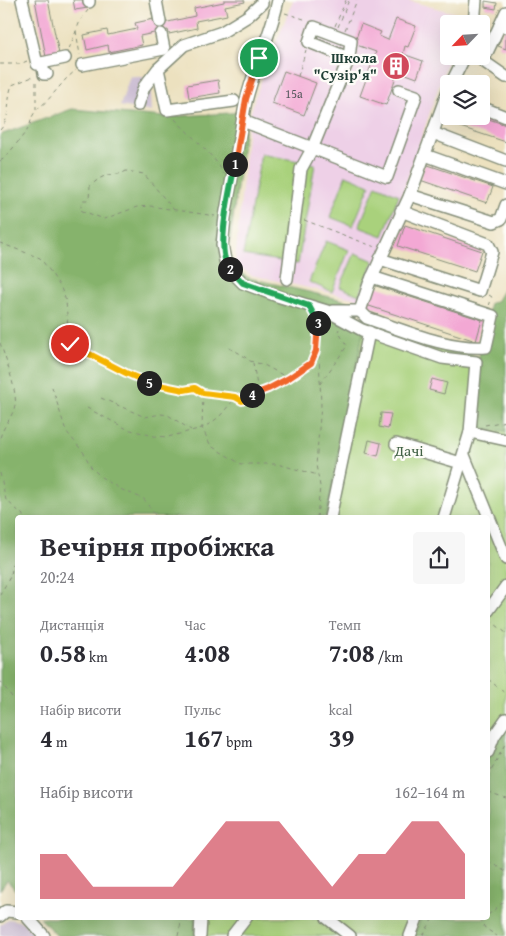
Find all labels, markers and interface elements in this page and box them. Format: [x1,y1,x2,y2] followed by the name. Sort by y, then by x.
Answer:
[440,15,490,65] north arrow
[440,15,490,125] map controls
[238,37,280,79] pin
[245,44,273,72] icon: arrive
[314,47,377,85] place label: Школа "Сузір'я"
[381,51,411,81] building icon: Школа "Сузір'я"
[440,75,490,125] button: layers
[285,85,303,102] house number: 15а
[222,152,248,176] pin: 1
[232,154,239,174] text: 1
[218,256,242,282] pin: 2
[227,259,234,279] text: 2
[306,310,330,336] pin: 3
[315,313,322,333] text: 3
[49,323,91,365] pin
[56,330,84,358] icon: check
[136,370,162,396] pin: 5
[146,373,153,393] text: 5
[240,382,264,408] pin: 4
[249,385,256,405] text: 4
[394,440,423,461] park label: Дачі
[40,525,275,566] text: Вечірня пробіжка
[413,532,465,584] button: share
[40,565,75,589] text: 20:24
[40,615,104,635] text: Дистанція
[184,615,206,635] text: Час
[329,615,361,635] text: Темп
[40,635,86,671] text: 0.58
[184,635,230,671] text: 4:08
[329,635,375,671] text: 7:08
[86,647,108,667] text: km
[375,647,403,667] text: /km
[40,700,121,720] text: Набір висоти
[184,700,221,720] text: Пульс
[329,700,353,720] text: kcal
[40,720,53,756] text: 4
[184,720,223,756] text: 167
[329,720,355,756] text: 39
[53,732,67,752] text: m
[223,732,253,752] text: bpm
[40,780,133,804] text: Набір висоти
[395,780,465,804] text: 162–164 m

